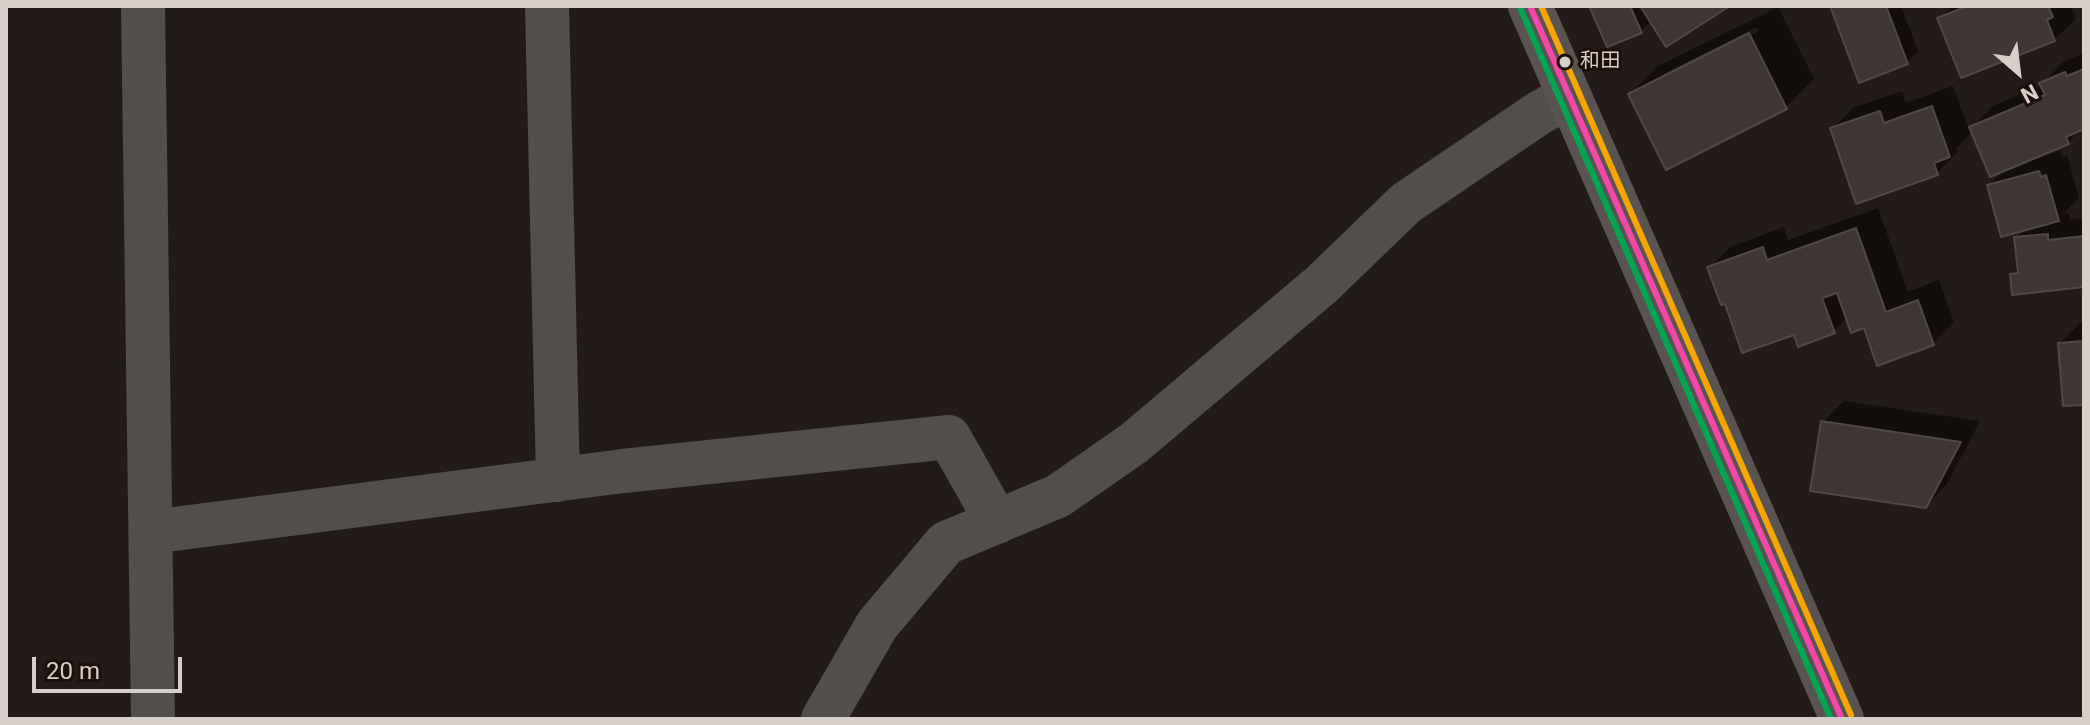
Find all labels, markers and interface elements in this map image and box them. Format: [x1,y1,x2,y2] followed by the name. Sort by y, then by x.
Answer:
[1978,32,2058,112] north arrow
[1580,50,1620,74] place label: 和田
[1557,54,1573,70] marker: 和田
[2017,79,2042,108] text: N
[36,641,186,691] scale bar
[46,657,100,685] text: 20 m

